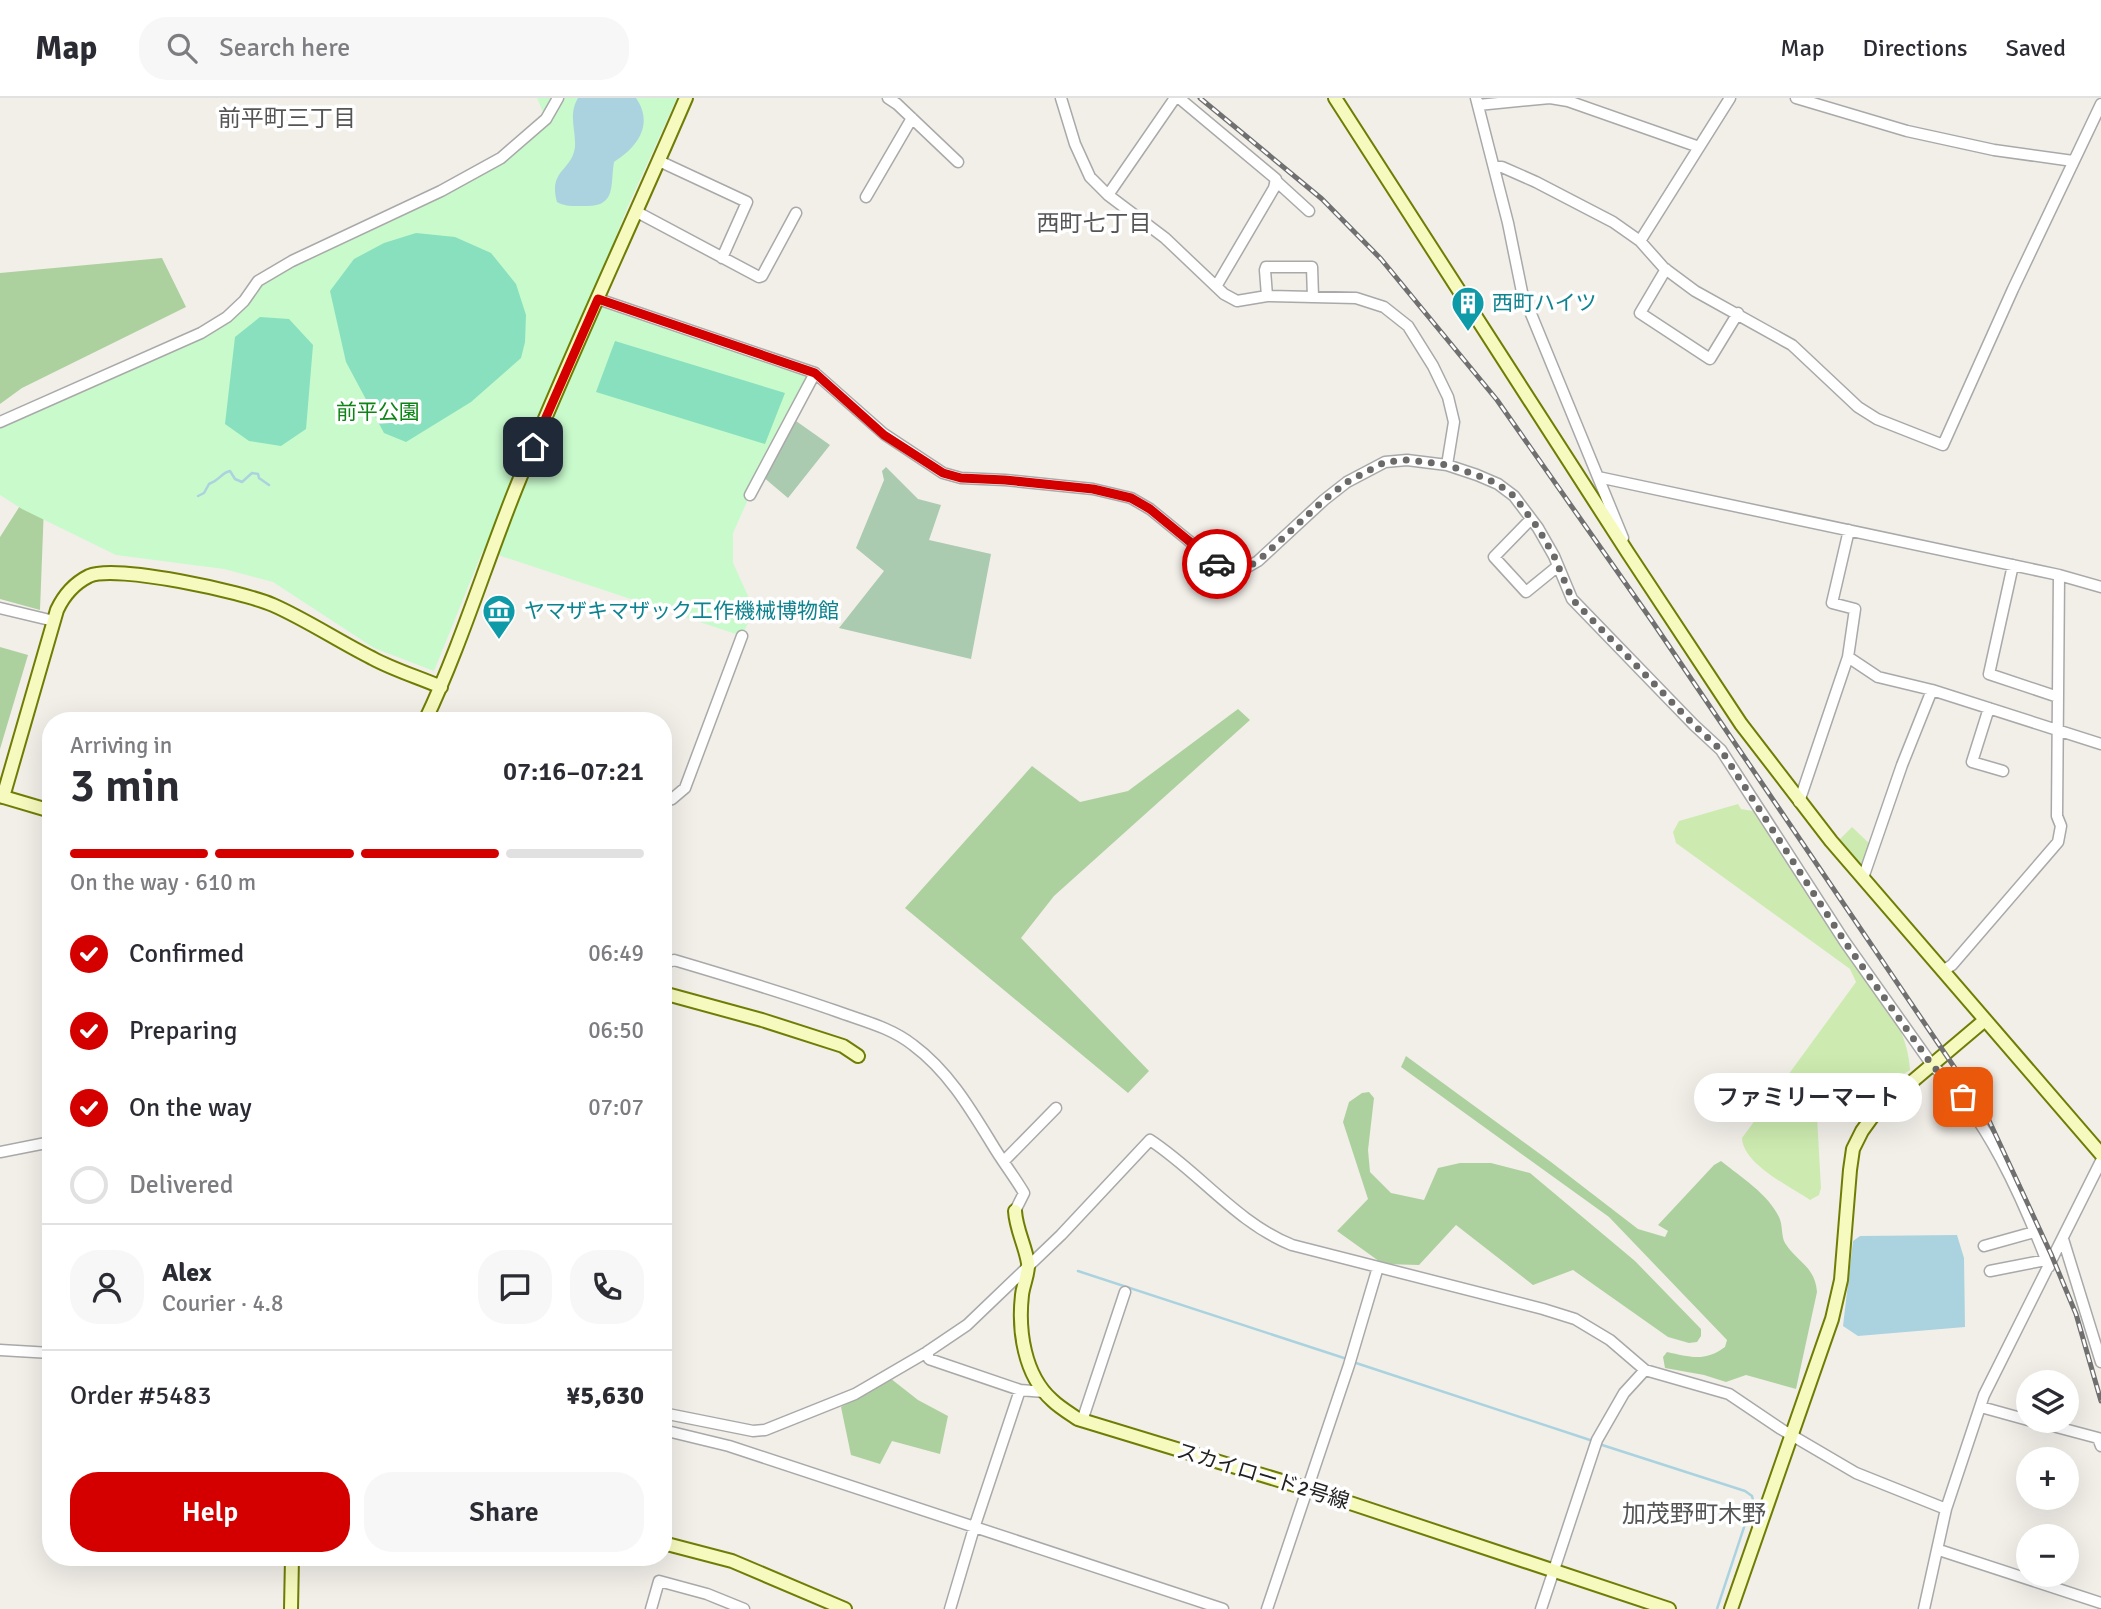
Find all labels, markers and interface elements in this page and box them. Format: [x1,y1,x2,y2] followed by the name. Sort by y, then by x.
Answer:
[139,17,629,80] search box
[35,28,97,69] text: Map
[163,29,201,67] icon: search
[219,32,350,64] text: Search here
[1780,33,1825,63] text: Map
[1863,33,1968,63] text: Directions
[2006,33,2066,63] text: Saved
[218,104,356,133] district label: 前平町三丁目
[1037,209,1152,238] district label: 西町七丁目
[1449,284,1487,333] building icon: 西町ハイツ
[1492,290,1597,316] place label: 西町ハイツ
[336,399,420,425] park label: 前平公園
[503,417,563,477] pin
[514,428,552,466] icon: home
[1182,529,1252,599] courier
[1198,545,1236,583] icon: car
[480,592,518,641] museum icon: ヤマザキマザック工作機械博物館
[524,598,839,624] place label: ヤマザキマザック工作機械博物館
[70,731,172,760] text: Arriving in
[503,756,644,788] text: 07:16–07:21
[70,758,180,814] text: 3 min
[70,868,256,897] text: On the way · 610 m
[70,935,108,973] icon: check
[129,938,244,970] text: Confirmed
[588,939,644,968] text: 06:49
[70,1012,108,1050] icon: check
[129,1015,237,1047] text: Preparing
[588,1016,644,1045] text: 06:50
[1933,1067,1993,1127] pin
[1694,1072,1921,1122] callout: ファミリーマート
[1944,1078,1982,1116] icon: bag
[1716,1083,1900,1112] text: ファミリーマート
[70,1089,108,1127] icon: check
[129,1092,252,1124] text: On the way
[588,1093,644,1122] text: 07:07
[129,1169,234,1201] text: Delivered
[70,1250,144,1324] button: person
[478,1250,552,1324] button: chat
[570,1250,644,1324] button: phone
[162,1257,212,1289] text: Alex
[162,1289,283,1318] text: Courier · 4.8
[2016,1370,2079,1587] map controls
[2016,1370,2079,1433] button: layers
[70,1380,211,1412] text: Order #5483
[566,1380,644,1412] text: ¥5,630
[1173,1437,1353,1515] street label: スカイロード2号線
[2016,1447,2079,1510] button: +
[70,1472,350,1552] button: Help
[364,1472,644,1552] button: Share
[1622,1499,1766,1529] district label: 加茂野町木野
[2016,1524,2079,1587] button: −

